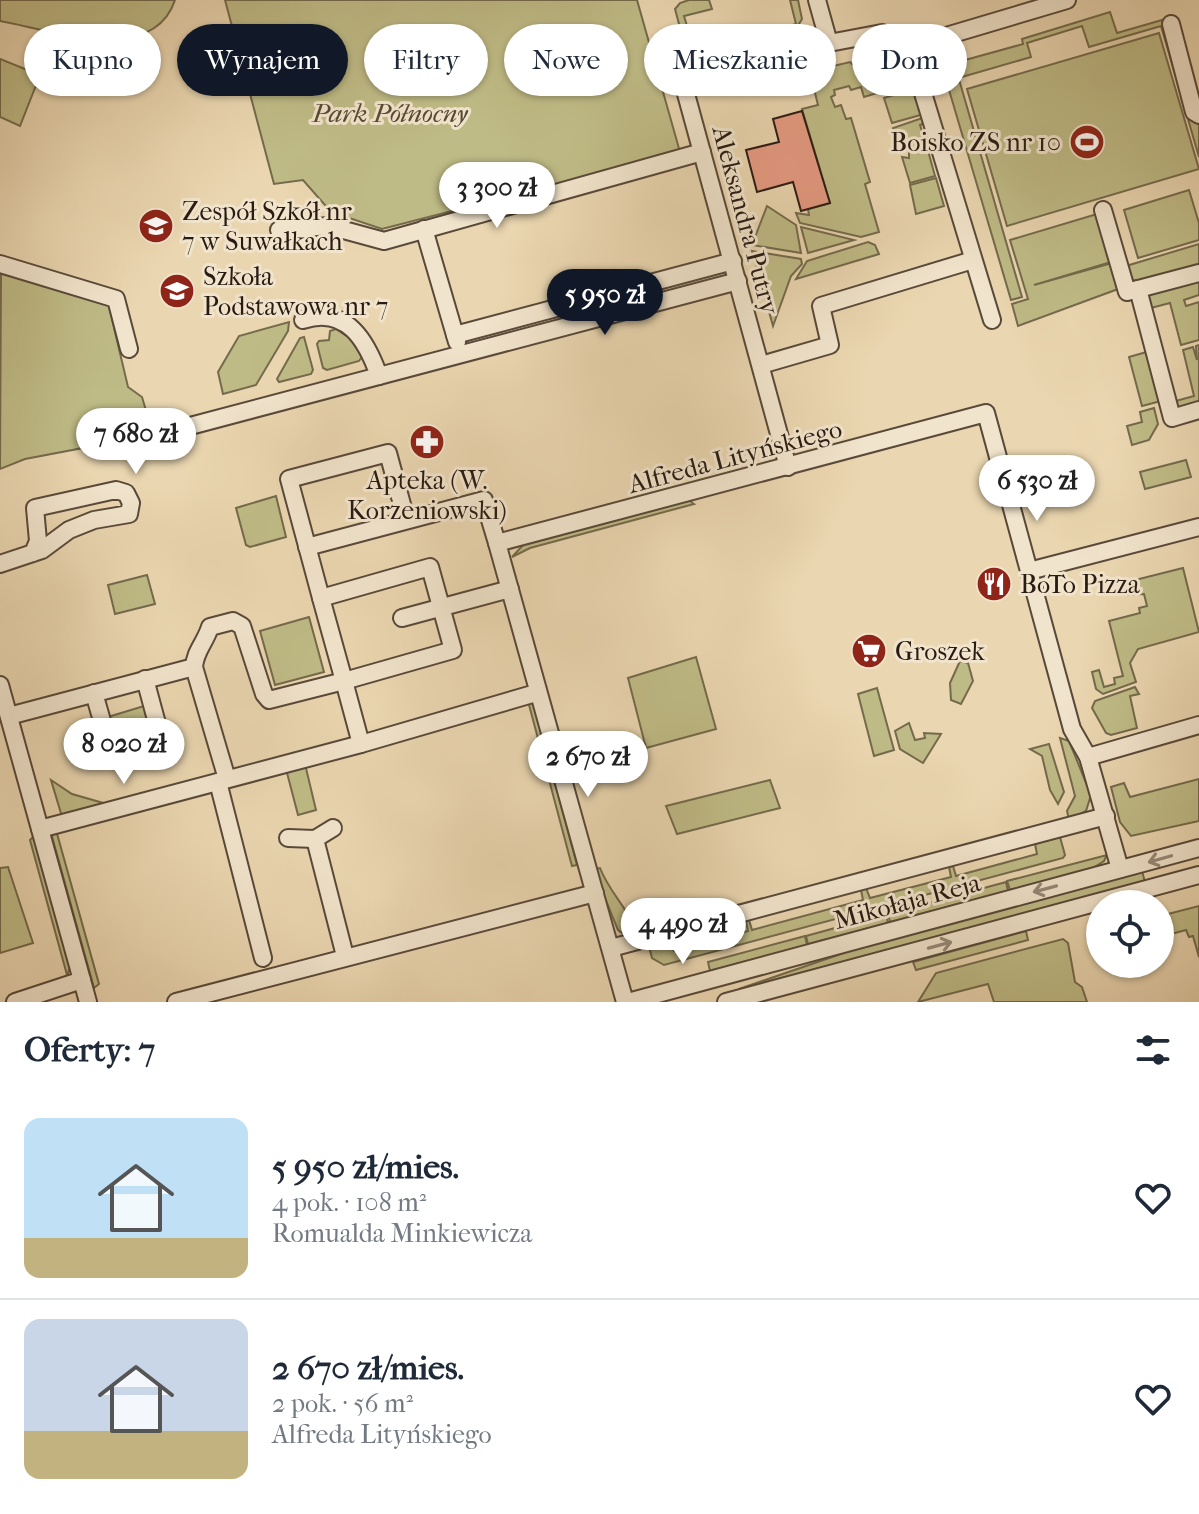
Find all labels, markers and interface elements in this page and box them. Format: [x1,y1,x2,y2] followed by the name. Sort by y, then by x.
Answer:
[24,24,161,96] chip: Kupno
[177,24,348,96] chip: Wynajem
[364,24,488,96] chip: Filtry
[504,24,628,96] chip: Nowe
[644,24,836,96] chip: Mieszkanie
[852,24,967,96] chip: Dom
[311,98,469,129] park label: Park Północny
[705,122,786,319] street label: Aleksandra Putry
[1068,123,1106,161] sports icon: Boisko ZS nr 10
[890,127,1061,158] place label: Boisko ZS nr 10
[414,162,580,230] pin: 3 300 zł
[457,172,537,203] text: 3 300 zł
[182,196,352,257] place label: Zespół Szkół nr 7 w Suwałkach
[137,207,175,245] school or university icon: Zespół Szkół nr 7 w Suwałkach
[203,261,388,322] place label: Szkoła Podstawowa nr 7
[522,269,688,337] pin: 5 950 zł
[158,272,196,310] school or university icon: Szkoła Podstawowa nr 7
[565,279,645,310] text: 5 950 zł
[53,408,219,476] pin: 7 680 zł
[624,413,845,500] street label: Alfreda Lityńskiego
[94,418,178,449] text: 7 680 zł
[408,423,446,461] pharmacy icon: Apteka (W. Korzeniowski)
[954,455,1120,523] pin: 6 530 zł
[347,465,507,526] place label: Apteka (W. Korzeniowski)
[997,465,1077,496] text: 6 530 zł
[975,565,1013,603] restaurant icon: BoTo Pizza
[1020,569,1141,600] place label: BoTo Pizza
[850,632,888,670] supermarket icon: Groszek
[895,636,985,667] place label: Groszek
[41,718,207,786] pin: 8 020 zł
[82,728,166,759] text: 8 020 zł
[505,731,671,799] pin: 2 670 zł
[546,741,630,772] text: 2 670 zł
[1147,852,1173,867] one-way arrow
[830,867,985,936] street label: Mikołaja Reja
[1032,882,1058,897] one-way arrow
[1086,890,1174,978] map controls
[1086,890,1174,978] button: locate
[600,898,766,966] pin: 4 490 zł
[639,908,727,939] text: 4 490 zł
[926,937,952,952] one-way arrow
[1131,1028,1175,1072] icon: filters
[24,1030,155,1070] text: Oferty: 7
[272,1147,459,1187] text: 5 950 zł/mies.
[88,1150,184,1246] icon: home
[1131,1176,1175,1220] icon: heart
[272,1187,426,1218] text: 4 pok. · 108 m²
[272,1218,532,1249] text: Romualda Minkiewicza
[272,1348,464,1388] text: 2 670 zł/mies.
[88,1351,184,1447] icon: home
[1131,1377,1175,1421] icon: heart
[272,1388,413,1419] text: 2 pok. · 56 m²
[272,1419,492,1450] text: Alfreda Lityńskiego

